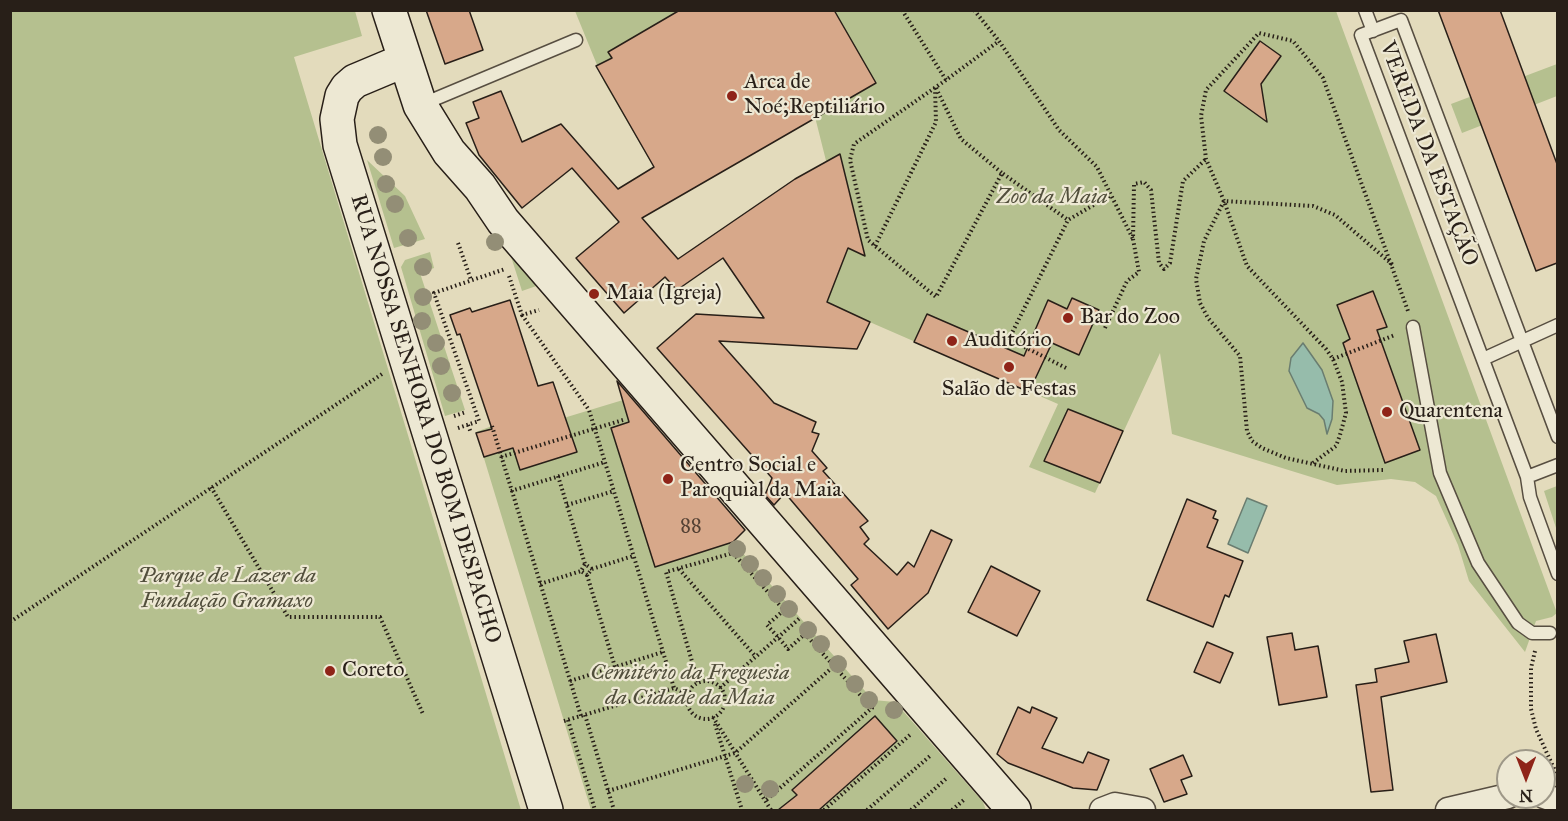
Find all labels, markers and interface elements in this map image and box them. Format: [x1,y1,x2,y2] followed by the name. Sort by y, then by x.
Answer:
[1373,38,1483,270] street label: VEREDA DA ESTAÇÃO
[744,70,885,122] place label: Arca de Noé;Reptiliário
[725,89,739,103] marker: Arca de Noé;Reptiliário
[996,185,1108,211] park label: Zoo da Maia
[344,191,506,647] street label: RUA NOSSA SENHORA DO BOM DESPACHO
[606,281,722,307] place label: Maia (Igreja)
[587,287,601,301] marker: Maia (Igreja)
[1080,305,1180,331] place label: Bar do Zoo
[1061,311,1075,325] marker: Bar do Zoo
[964,328,1052,354] place label: Auditório
[945,334,959,348] marker: Auditório
[1002,360,1016,374] marker: Salão de Festas
[942,377,1076,403] place label: Salão de Festas
[1399,399,1503,425] place label: Quarentena
[1380,405,1394,419] marker: Quarentena
[680,453,842,505] place label: Centro Social e Paroquial da Maia
[661,472,675,486] marker: Centro Social e Paroquial da Maia
[680,515,702,539] house number: 88
[138,564,316,616] park label: Parque de Lazer da Fundação Gramaxo
[342,658,404,684] place label: Coreto
[590,661,790,712] park label: Cemitério da Freguesia da Cidade da Maia
[323,664,337,678] marker: Coreto
[1496,749,1556,809] north arrow
[1519,786,1533,805] text: N

